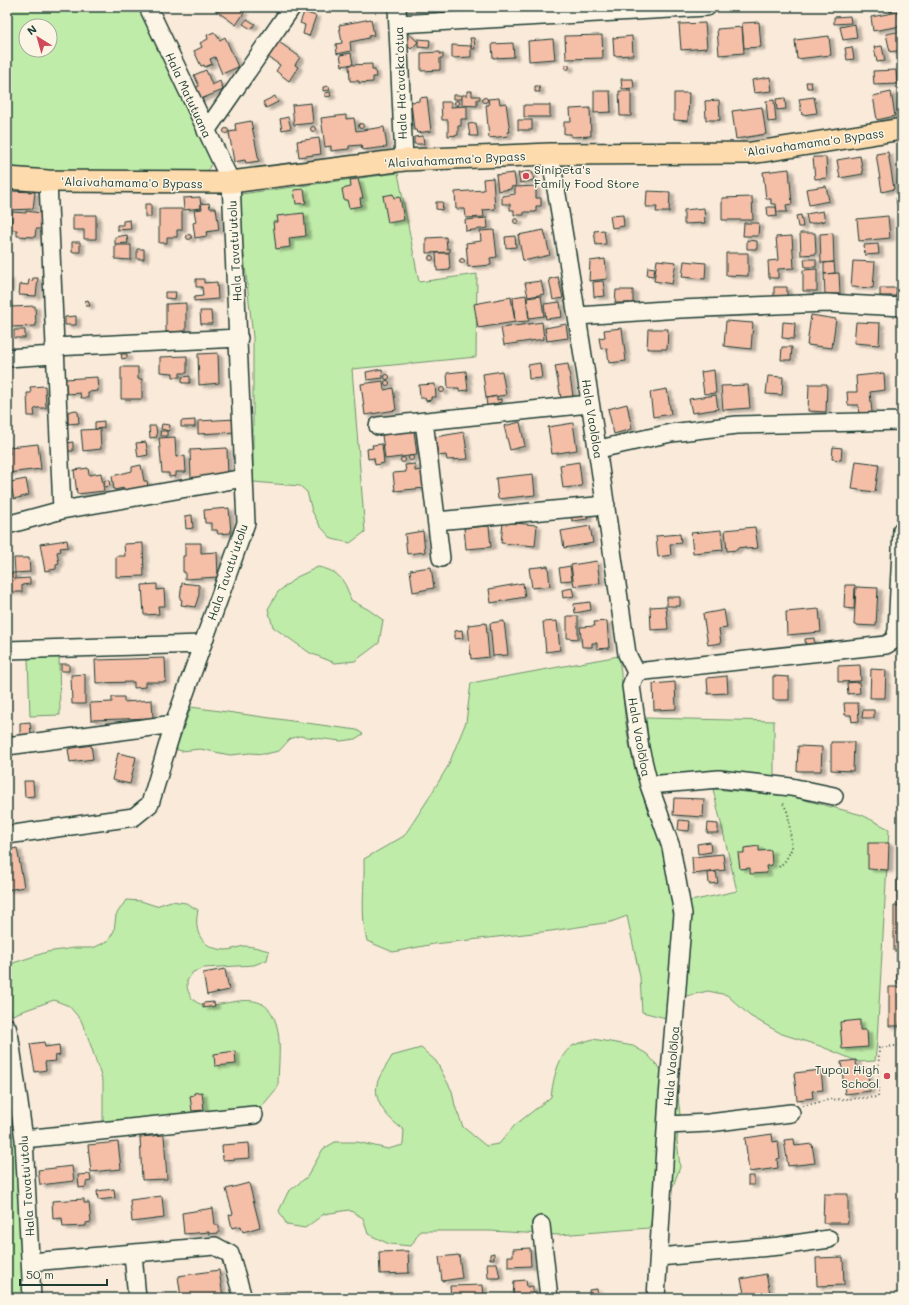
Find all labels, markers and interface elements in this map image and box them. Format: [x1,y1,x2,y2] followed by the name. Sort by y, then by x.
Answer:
[18,18,58,58] north arrow
[24,21,40,38] text: N
[390,26,410,140] street label: Hala Ha'avaka'otua
[162,50,216,140] street label: Hala Matutuana
[743,124,885,160] street label: 'Alaivahamama'o Bypass
[384,147,526,171] street label: 'Alaivahamama'o Bypass
[534,161,640,191] place label: Sinipeta's Family Food Store
[521,171,531,181] marker: Sinipeta's Family Food Store
[61,173,203,191] street label: 'Alaivahamama'o Bypass
[223,200,245,302] street label: Hala Tavatu'utolu
[579,378,607,460] street label: Hala Vaolōloa
[203,521,251,623] street label: Hala Tavatu'utolu
[625,696,655,778] street label: Hala Vaolōloa
[660,1025,682,1107] street label: Hala Vaolōloa
[815,1061,879,1091] place label: Tupou High School
[882,1071,892,1081] marker: Tupou High School
[14,1135,38,1237] street label: Hala Tavatu'utolu
[20,1261,107,1287] scale bar
[26,1266,54,1282] text: 50 m

